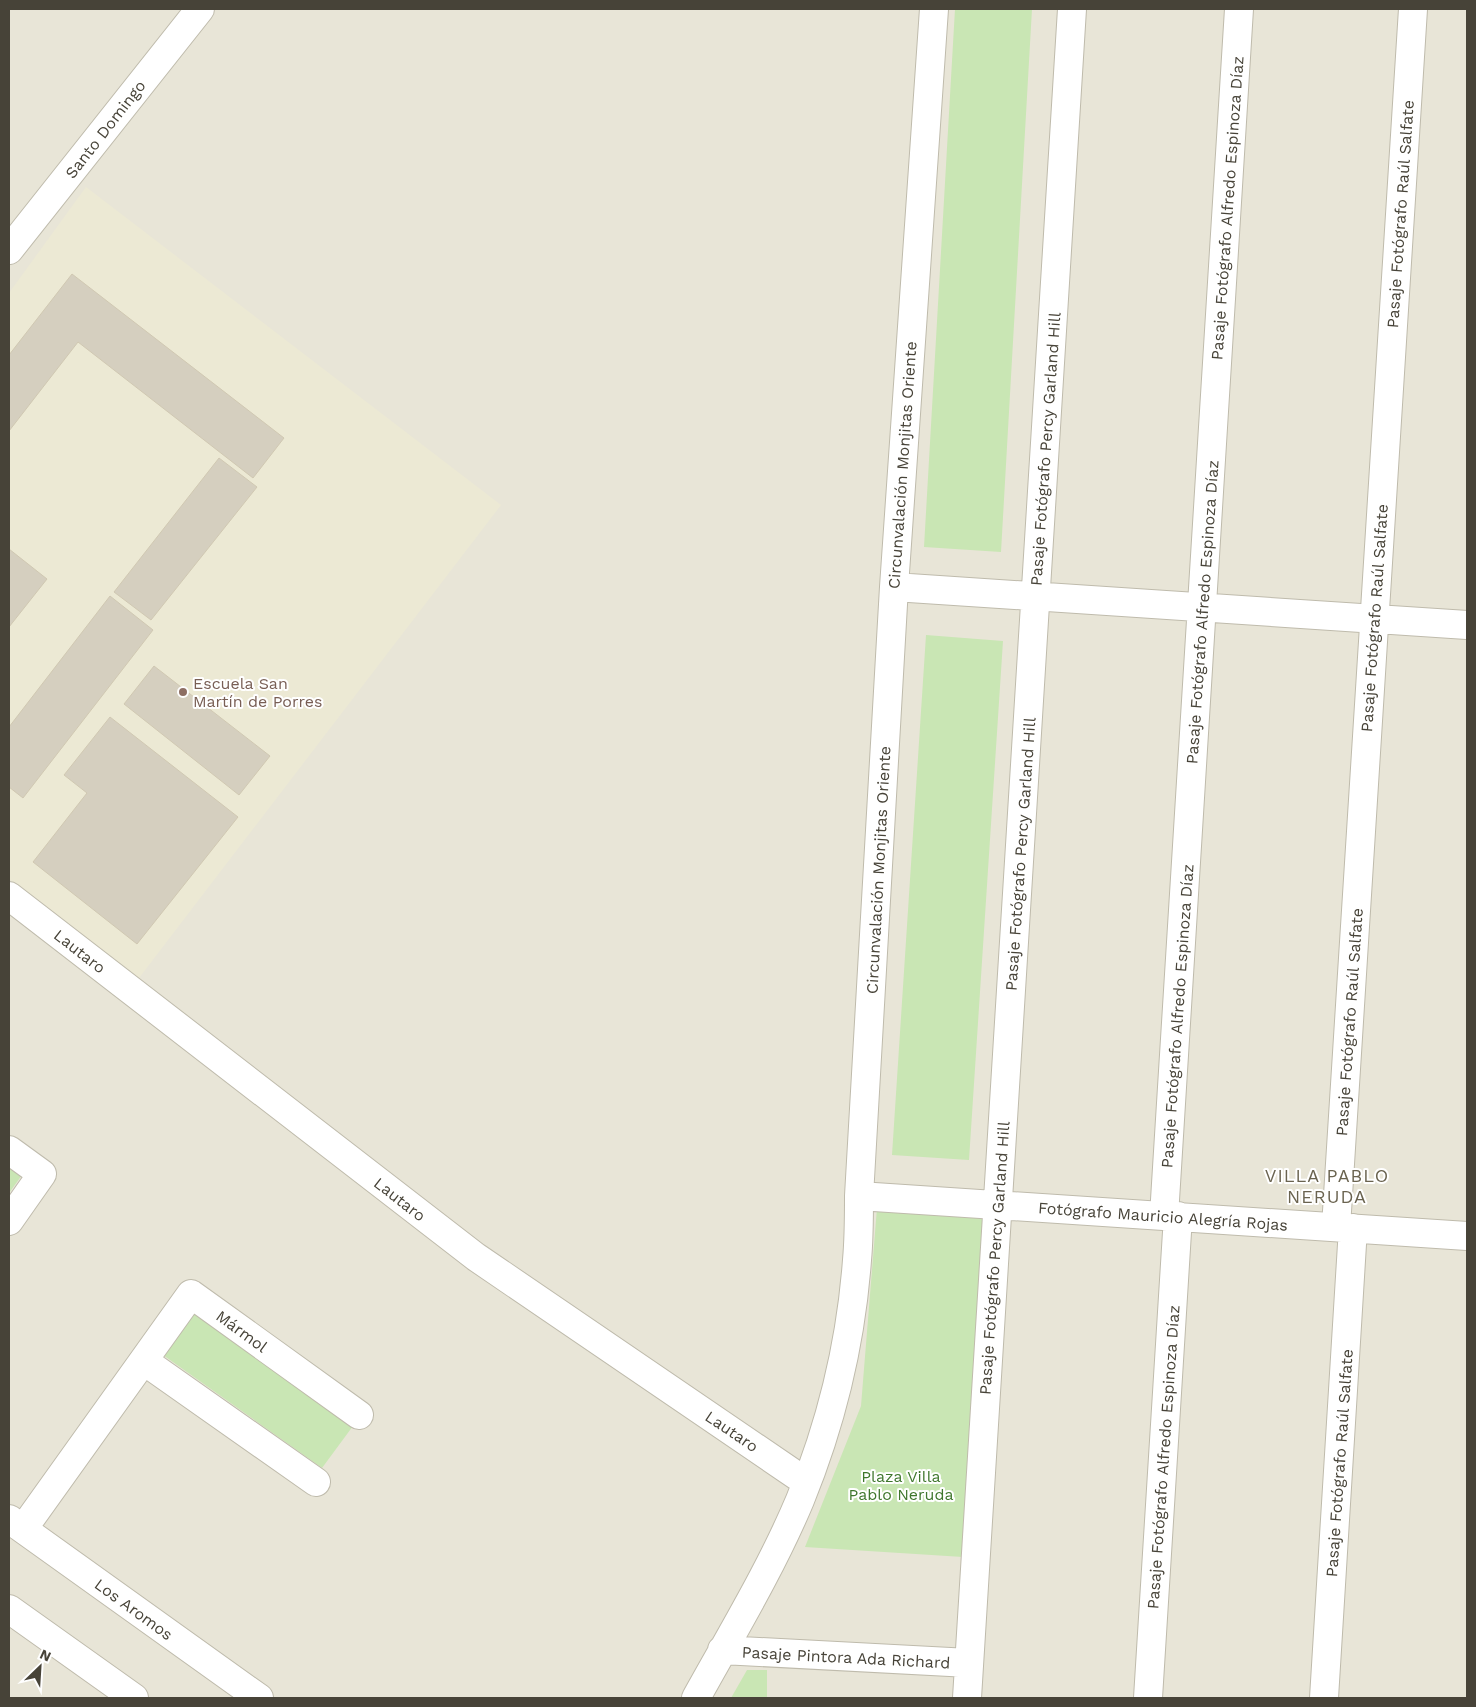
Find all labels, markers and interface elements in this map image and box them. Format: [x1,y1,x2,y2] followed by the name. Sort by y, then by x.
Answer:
[1207,55,1248,361] street label: Pasaje Fotógrafo Alfredo Espinoza Díaz
[61,76,150,182] street label: Santo Domingo
[1383,99,1418,329] street label: Pasaje Fotógrafo Raúl Salfate
[1026,312,1065,586] street label: Pasaje Fotógrafo Percy Garland Hill
[884,341,921,589] street label: Circunvalación Monjitas Oriente
[1182,459,1223,765] street label: Pasaje Fotógrafo Alfredo Espinoza Díaz
[1357,503,1392,733] street label: Pasaje Fotógrafo Raúl Salfate
[193,674,322,711] place label: Escuela San Martín de Porres
[177,686,189,698] marker: Escuela San Martín de Porres
[1001,717,1040,991] street label: Pasaje Fotógrafo Percy Garland Hill
[863,746,894,994] street label: Circunvalación Monjitas Oriente
[1157,863,1198,1169] street label: Pasaje Fotógrafo Alfredo Espinoza Díaz
[1332,907,1367,1137] street label: Pasaje Fotógrafo Raúl Salfate
[50,925,109,977] street label: Lautaro
[975,1121,1014,1395] street label: Pasaje Fotógrafo Percy Garland Hill
[1265,1165,1389,1207] district label: VILLA PABLO NERUDA
[370,1173,429,1225] street label: Lautaro
[1037,1198,1288,1235] street label: Fotógrafo Mauricio Alegría Rojas
[1143,1304,1184,1610] street label: Pasaje Fotógrafo Alfredo Espinoza Díaz
[212,1306,271,1356] street label: Mármol
[1322,1348,1357,1578] street label: Pasaje Fotógrafo Raúl Salfate
[701,1407,762,1456] street label: Lautaro
[848,1467,954,1504] park label: Plaza Villa Pablo Neruda
[91,1575,176,1644] street label: Los Aromos
[15,1642,65,1692] north arrow
[741,1643,951,1672] street label: Pasaje Pintora Ada Richard
[37,1646,54,1665] text: N

